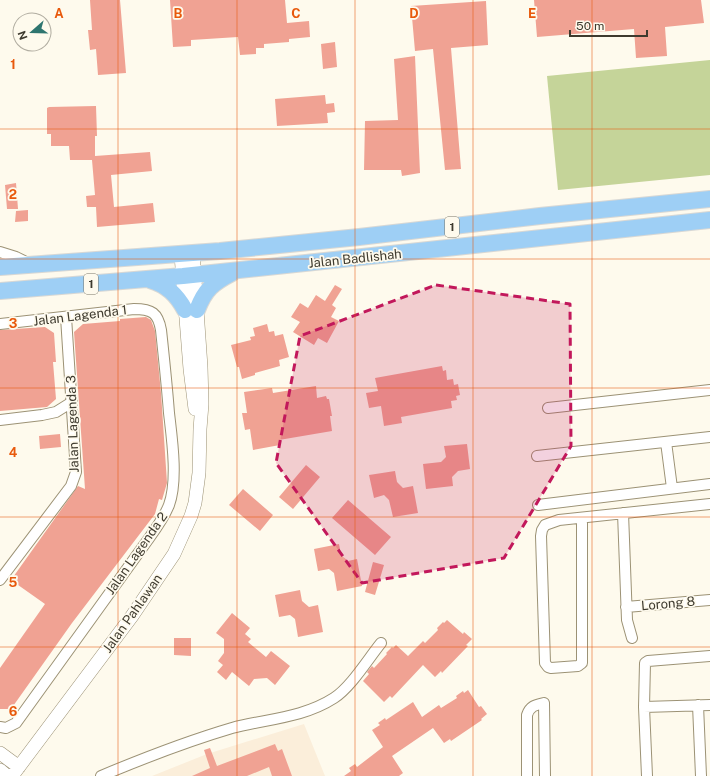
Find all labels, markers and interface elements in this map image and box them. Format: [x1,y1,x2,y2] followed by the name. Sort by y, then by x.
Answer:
[54,6,64,21] text: A
[174,6,183,21] text: B
[291,6,301,21] text: C
[409,6,419,21] text: D
[528,6,536,21] text: E
[12,12,52,52] north arrow
[570,12,647,38] scale bar
[576,19,604,33] text: 50 m
[15,29,30,42] text: N
[10,57,16,72] text: 1
[9,187,17,202] text: 2
[445,217,459,237] road number: 1
[308,246,402,271] street label: Jalan Badlishah
[84,274,98,294] road number: 1
[32,302,128,329] street label: Jalan Lagenda 1
[9,316,18,331] text: 3
[63,375,82,473] street label: Jalan Lagenda 3
[9,445,18,460] text: 4
[102,509,171,597] street label: Jalan Lagenda 2
[100,571,165,655] street label: Jalan Pahlawan
[9,575,18,590] text: 5
[640,594,696,613] street label: Lorong 8
[9,704,18,719] text: 6

